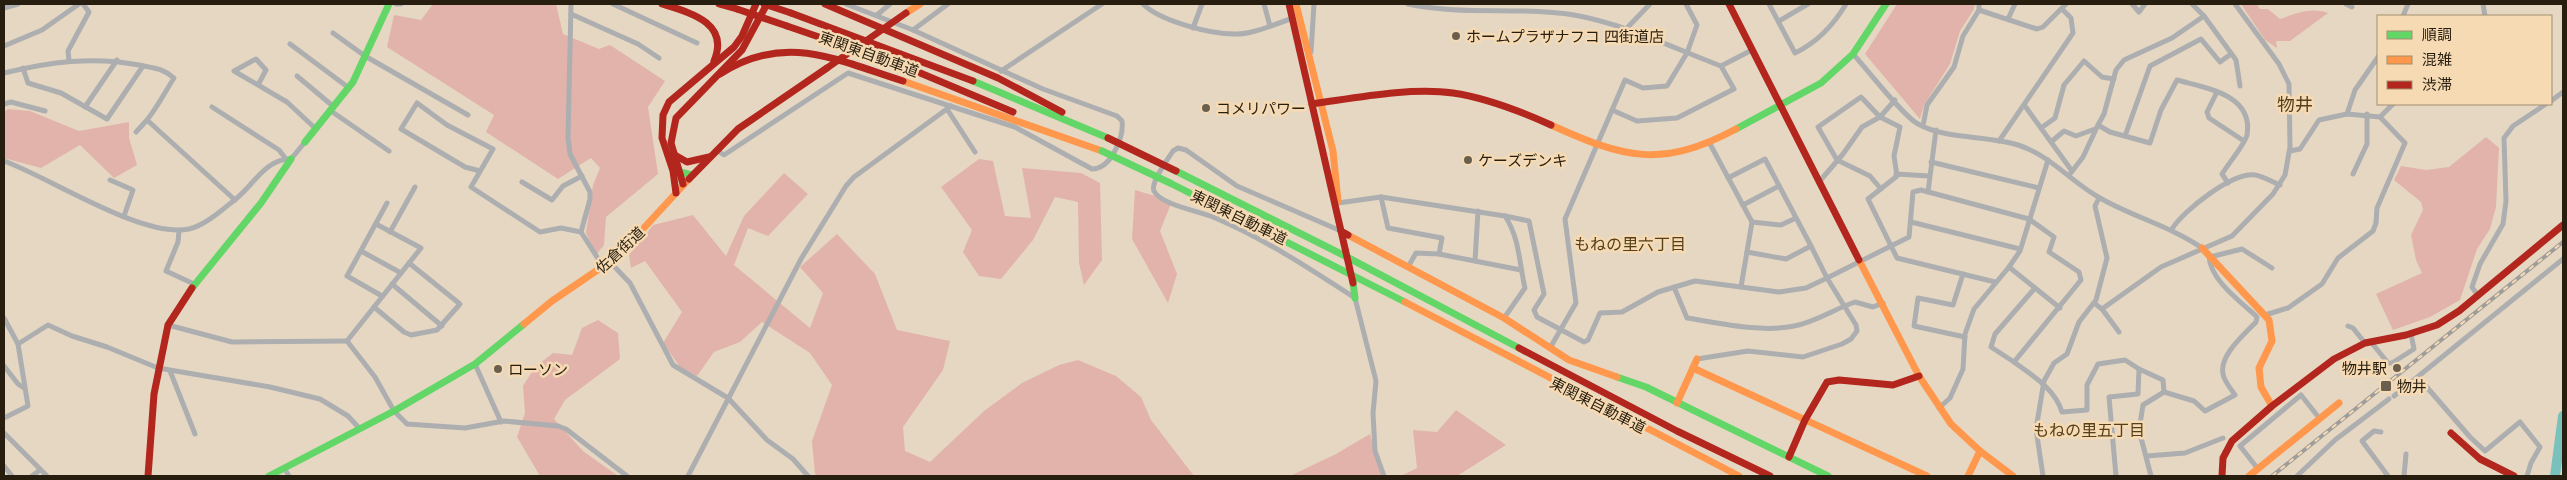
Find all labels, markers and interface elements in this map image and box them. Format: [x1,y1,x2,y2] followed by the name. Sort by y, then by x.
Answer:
[2377,15,2552,105] legend
[2422,25,2452,44] text: 順調
[816,27,922,81] street label: 東関東自動車道
[1466,27,1664,46] place label: ホームプラザナフコ 四街道店
[1450,30,1462,42] marker: ホームプラザナフコ 四街道店
[2422,50,2452,69] text: 混雑
[2422,75,2452,94] text: 渋滞
[2277,94,2313,116] district label: 物井
[1216,99,1306,118] place label: コメリパワー
[1200,102,1212,114] marker: コメリパワー
[1478,151,1567,170] place label: ケーズデンキ
[1462,154,1474,166] marker: ケーズデンキ
[1188,185,1290,249] street label: 東関東自動車道
[592,223,648,277] street label: 佐倉街道
[1574,234,1686,254] district label: もねの里六丁目
[2342,359,2387,378] place label: 物井駅
[508,360,568,379] place label: ローソン
[2391,362,2403,374] marker: 物井駅
[492,363,504,375] marker: ローソン
[1547,373,1649,437] street label: 東関東自動車道
[2397,377,2427,396] place label: 物井
[2379,379,2393,393] marker: 物井
[2033,420,2145,440] district label: もねの里五丁目

